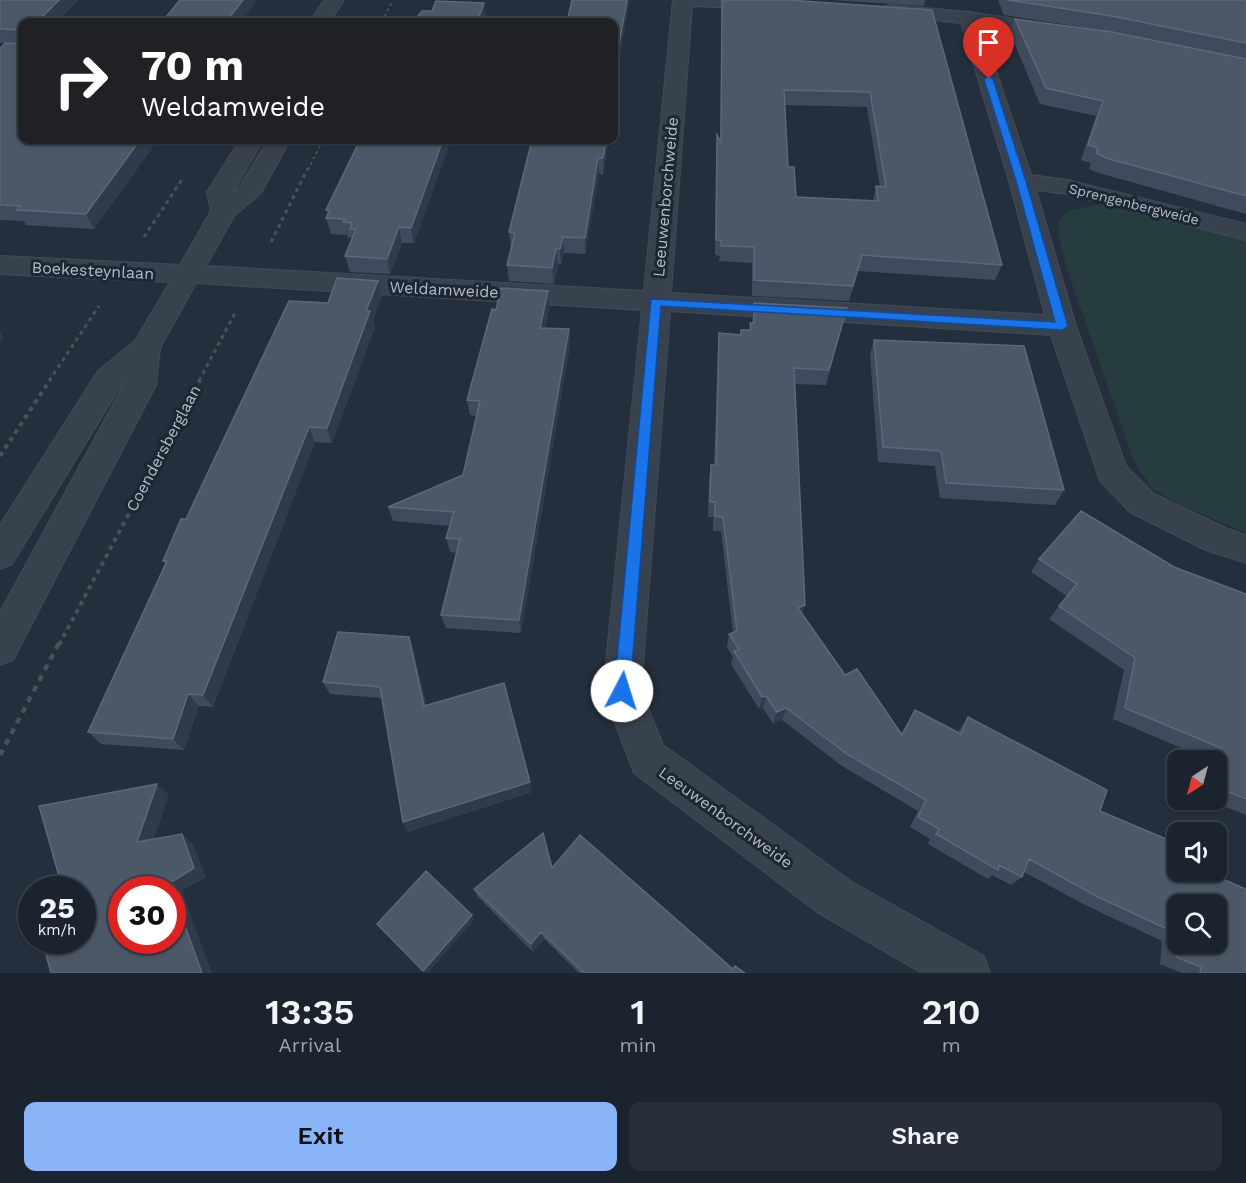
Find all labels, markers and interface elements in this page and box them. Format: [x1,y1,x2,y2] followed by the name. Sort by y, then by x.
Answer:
[963,17,1014,79] pin
[972,26,1005,59] icon: arrive
[141,41,244,90] text: 70 m
[42,42,120,120] icon: right
[141,91,325,123] text: Weldamweide
[649,116,682,278] street label: Leeuwenborchweide
[1067,180,1201,228] street label: Sprengenbergweide
[31,258,155,283] street label: Boekesteynlaan
[389,277,499,302] street label: Weldamweide
[122,382,205,515] street label: Coendersberglaan
[590,659,654,723] position arrow
[1167,750,1227,810] north arrow
[1167,750,1227,954] map controls
[655,763,796,872] street label: Leeuwenborchweide
[1167,822,1227,882] button: sound
[108,876,186,954] speed limit sign: 30
[39,890,75,925] text: 25
[1167,894,1227,954] button: search
[38,921,76,939] text: km/h
[265,991,354,1033] text: 13:35
[631,991,645,1033] text: 1
[922,991,981,1033] text: 210
[279,1033,341,1057] text: Arrival
[620,1033,656,1057] text: min
[942,1033,961,1057] text: m
[24,1102,617,1171] button: Exit
[629,1102,1222,1171] button: Share

